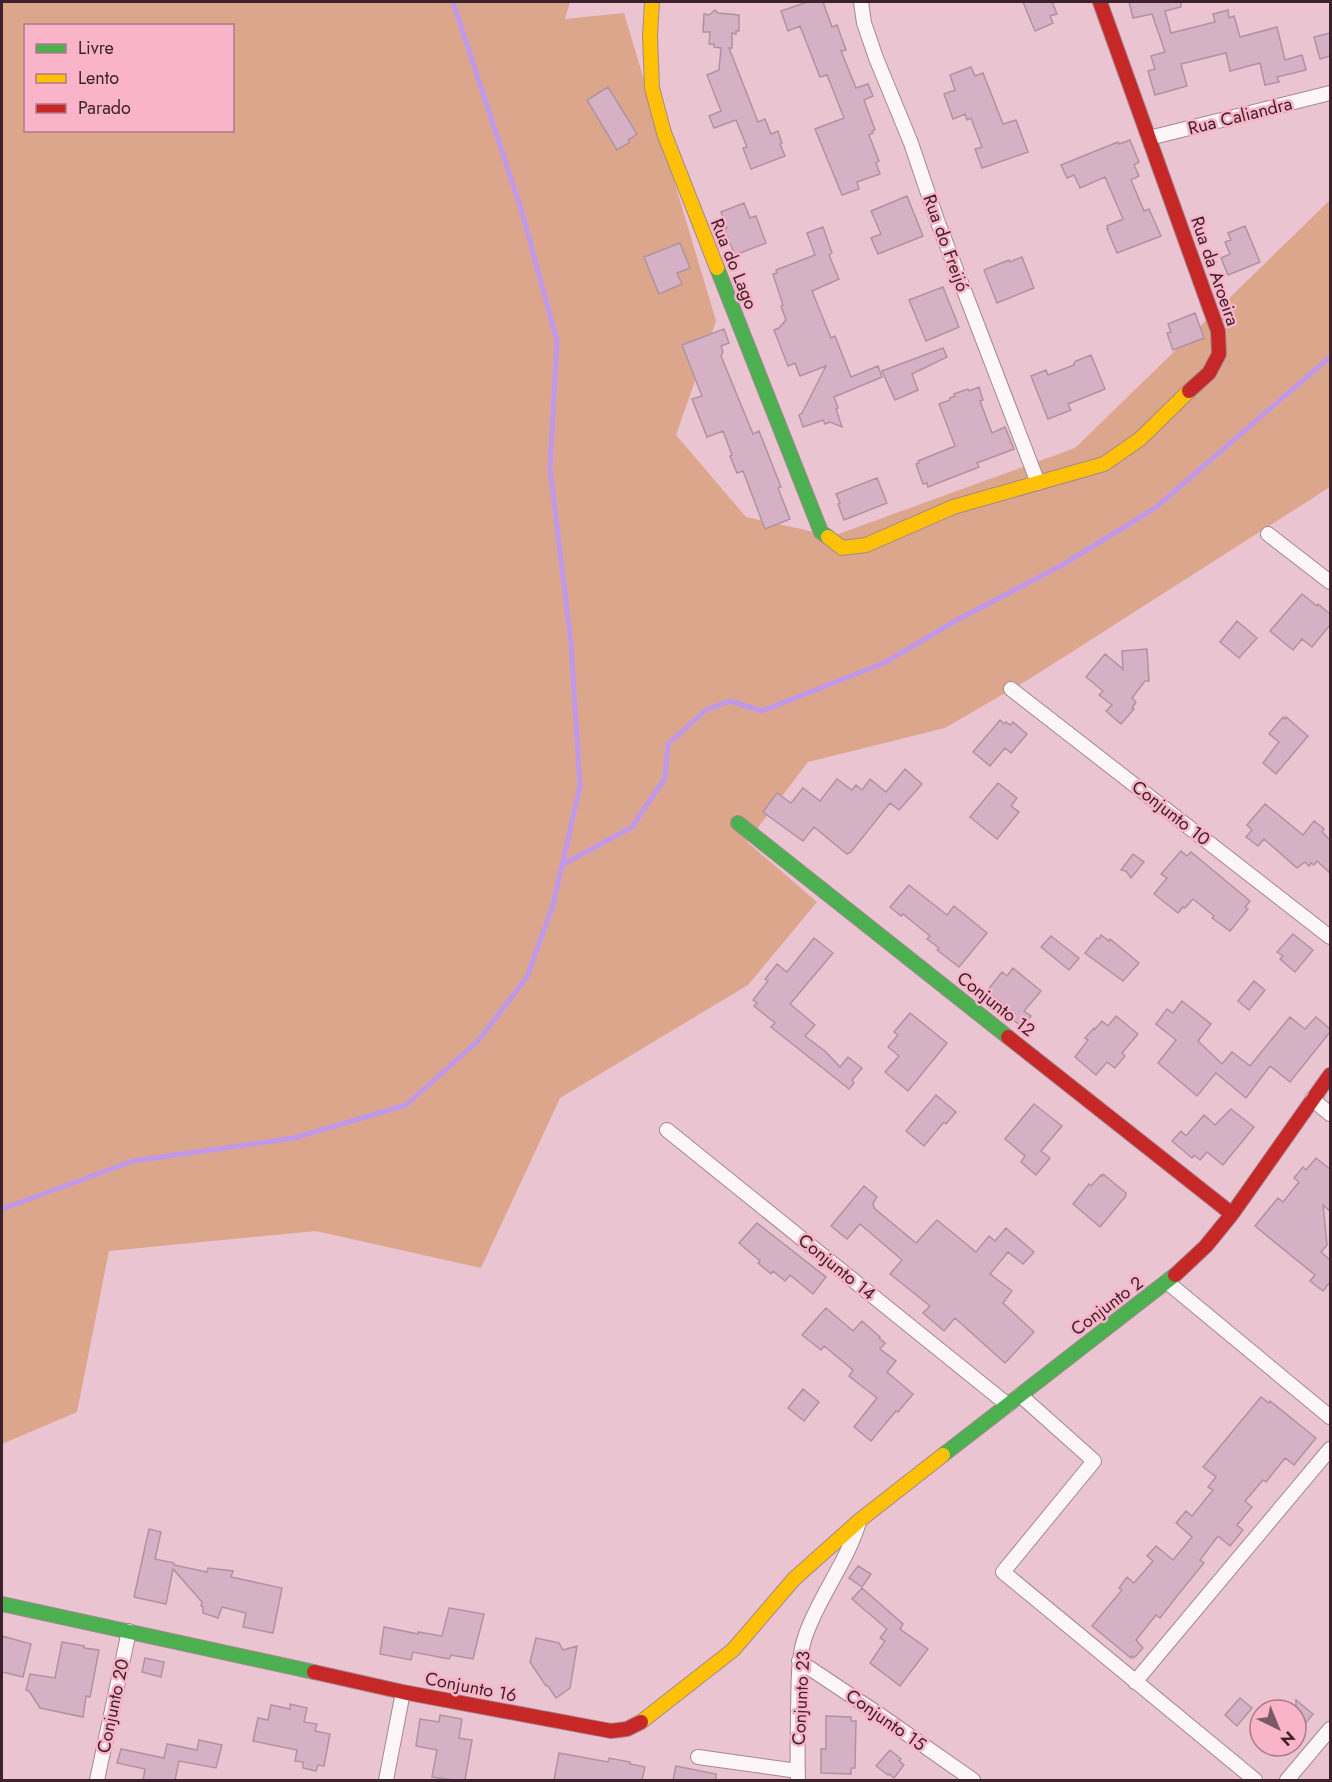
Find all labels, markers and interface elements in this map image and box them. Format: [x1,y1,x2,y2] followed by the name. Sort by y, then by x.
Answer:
[24,24,234,132] legend
[78,35,114,61] text: Livre
[78,65,119,91] text: Lento
[1185,90,1295,142] street label: Rua Caliandra
[78,95,131,121] text: Parado
[916,191,976,295] street label: Rua do Freijó
[1184,213,1246,329] street label: Rua da Aroeira
[704,215,764,313] street label: Rua do Lago
[1126,774,1216,852] street label: Conjunto 10
[951,965,1041,1043] street label: Conjunto 12
[793,1228,881,1306] street label: Conjunto 14
[1065,1270,1149,1342] street label: Conjunto 2
[786,1650,816,1746] street label: Conjunto 23
[90,1656,136,1755] street label: Conjunto 20
[423,1665,519,1709] street label: Conjunto 16
[841,1683,931,1757] street label: Conjunto 15
[1248,1698,1308,1758] north arrow
[1275,1726,1300,1751] text: N

